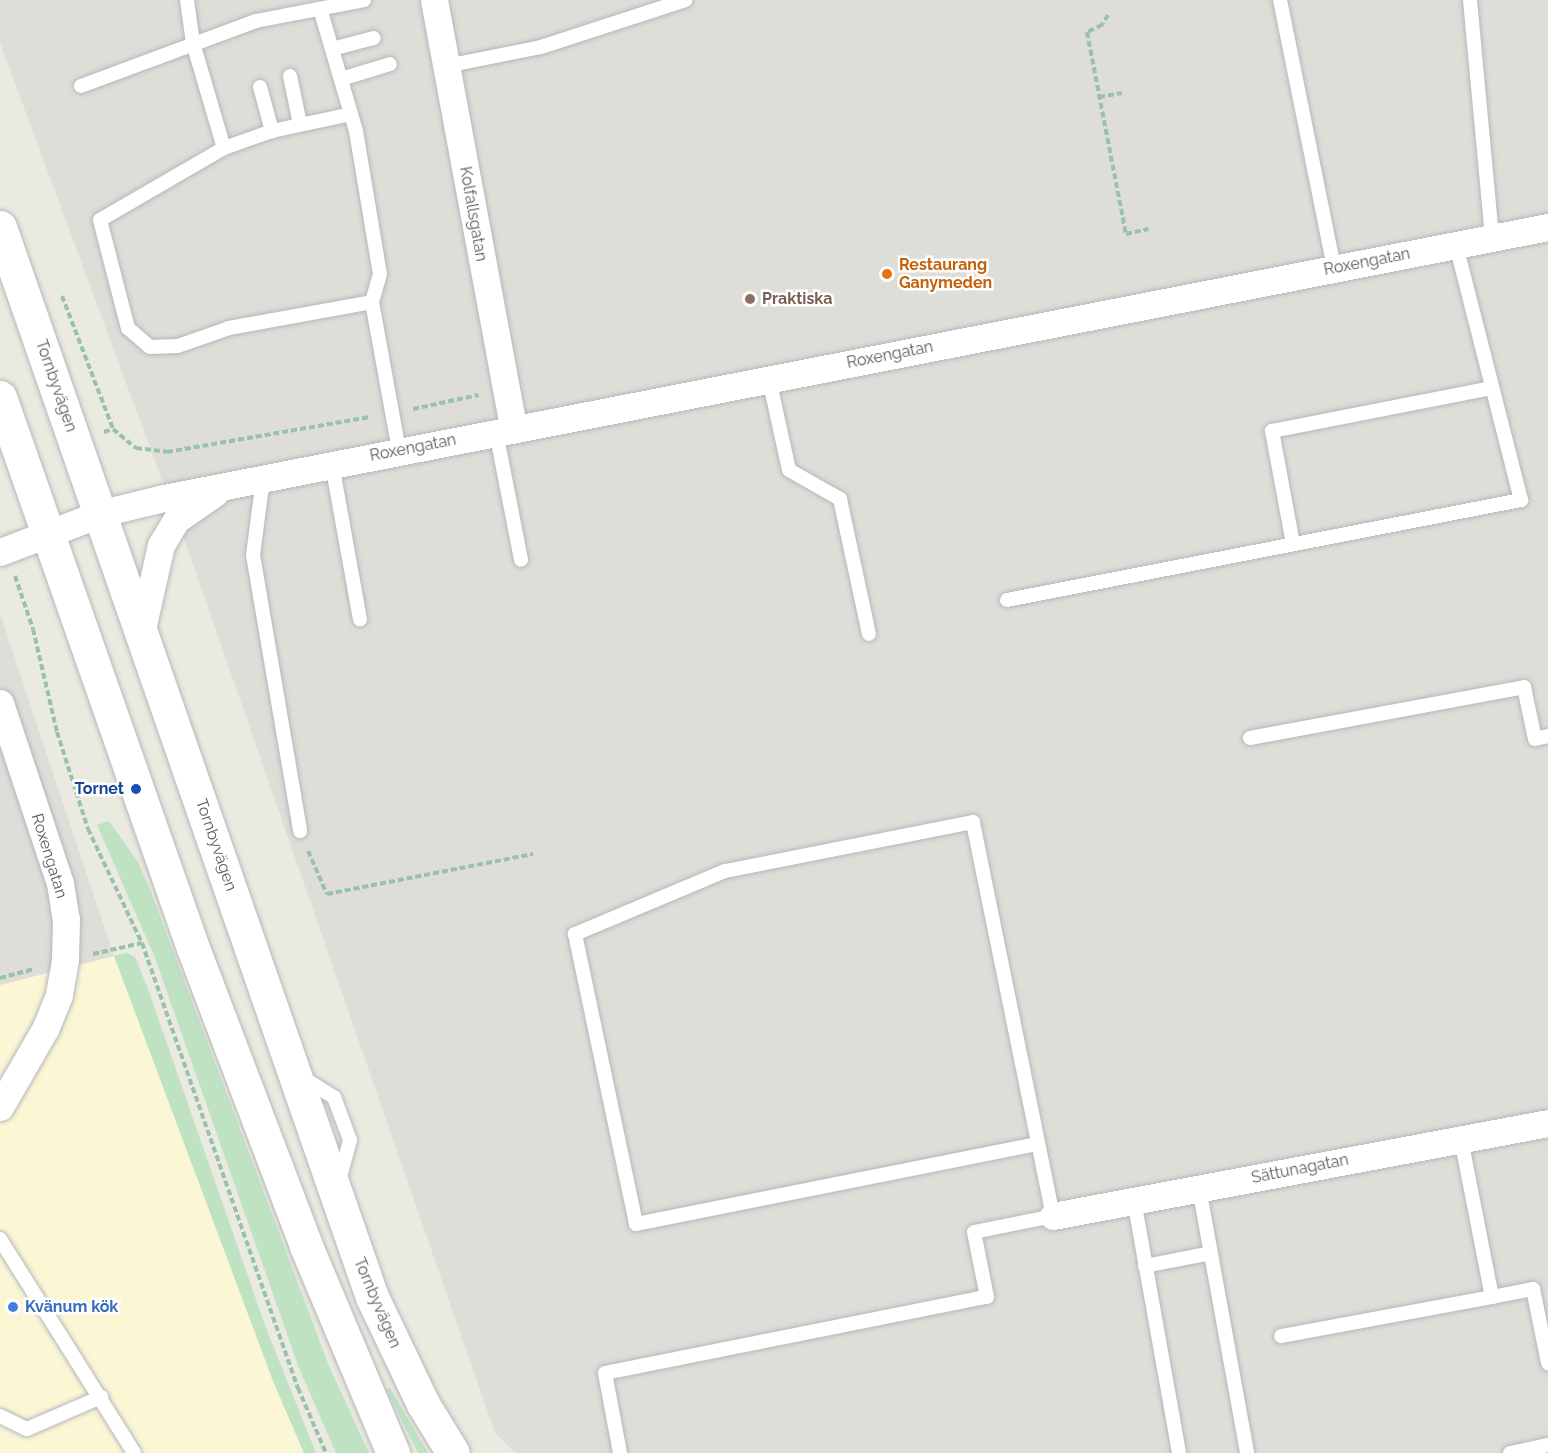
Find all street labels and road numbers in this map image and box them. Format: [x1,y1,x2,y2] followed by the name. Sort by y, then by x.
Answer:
[455,165,491,263] street label: Kolfallsgatan
[1322,244,1412,280] street label: Roxengatan
[31,337,81,435] street label: Tornbyvägen
[845,337,935,373] street label: Roxengatan
[368,430,458,466] street label: Roxengatan
[191,796,241,894] street label: Tornbyvägen
[27,811,71,901] street label: Roxengatan
[1250,1150,1350,1188] street label: Sättunagatan
[349,1255,405,1351] street label: Tornbyvägen

